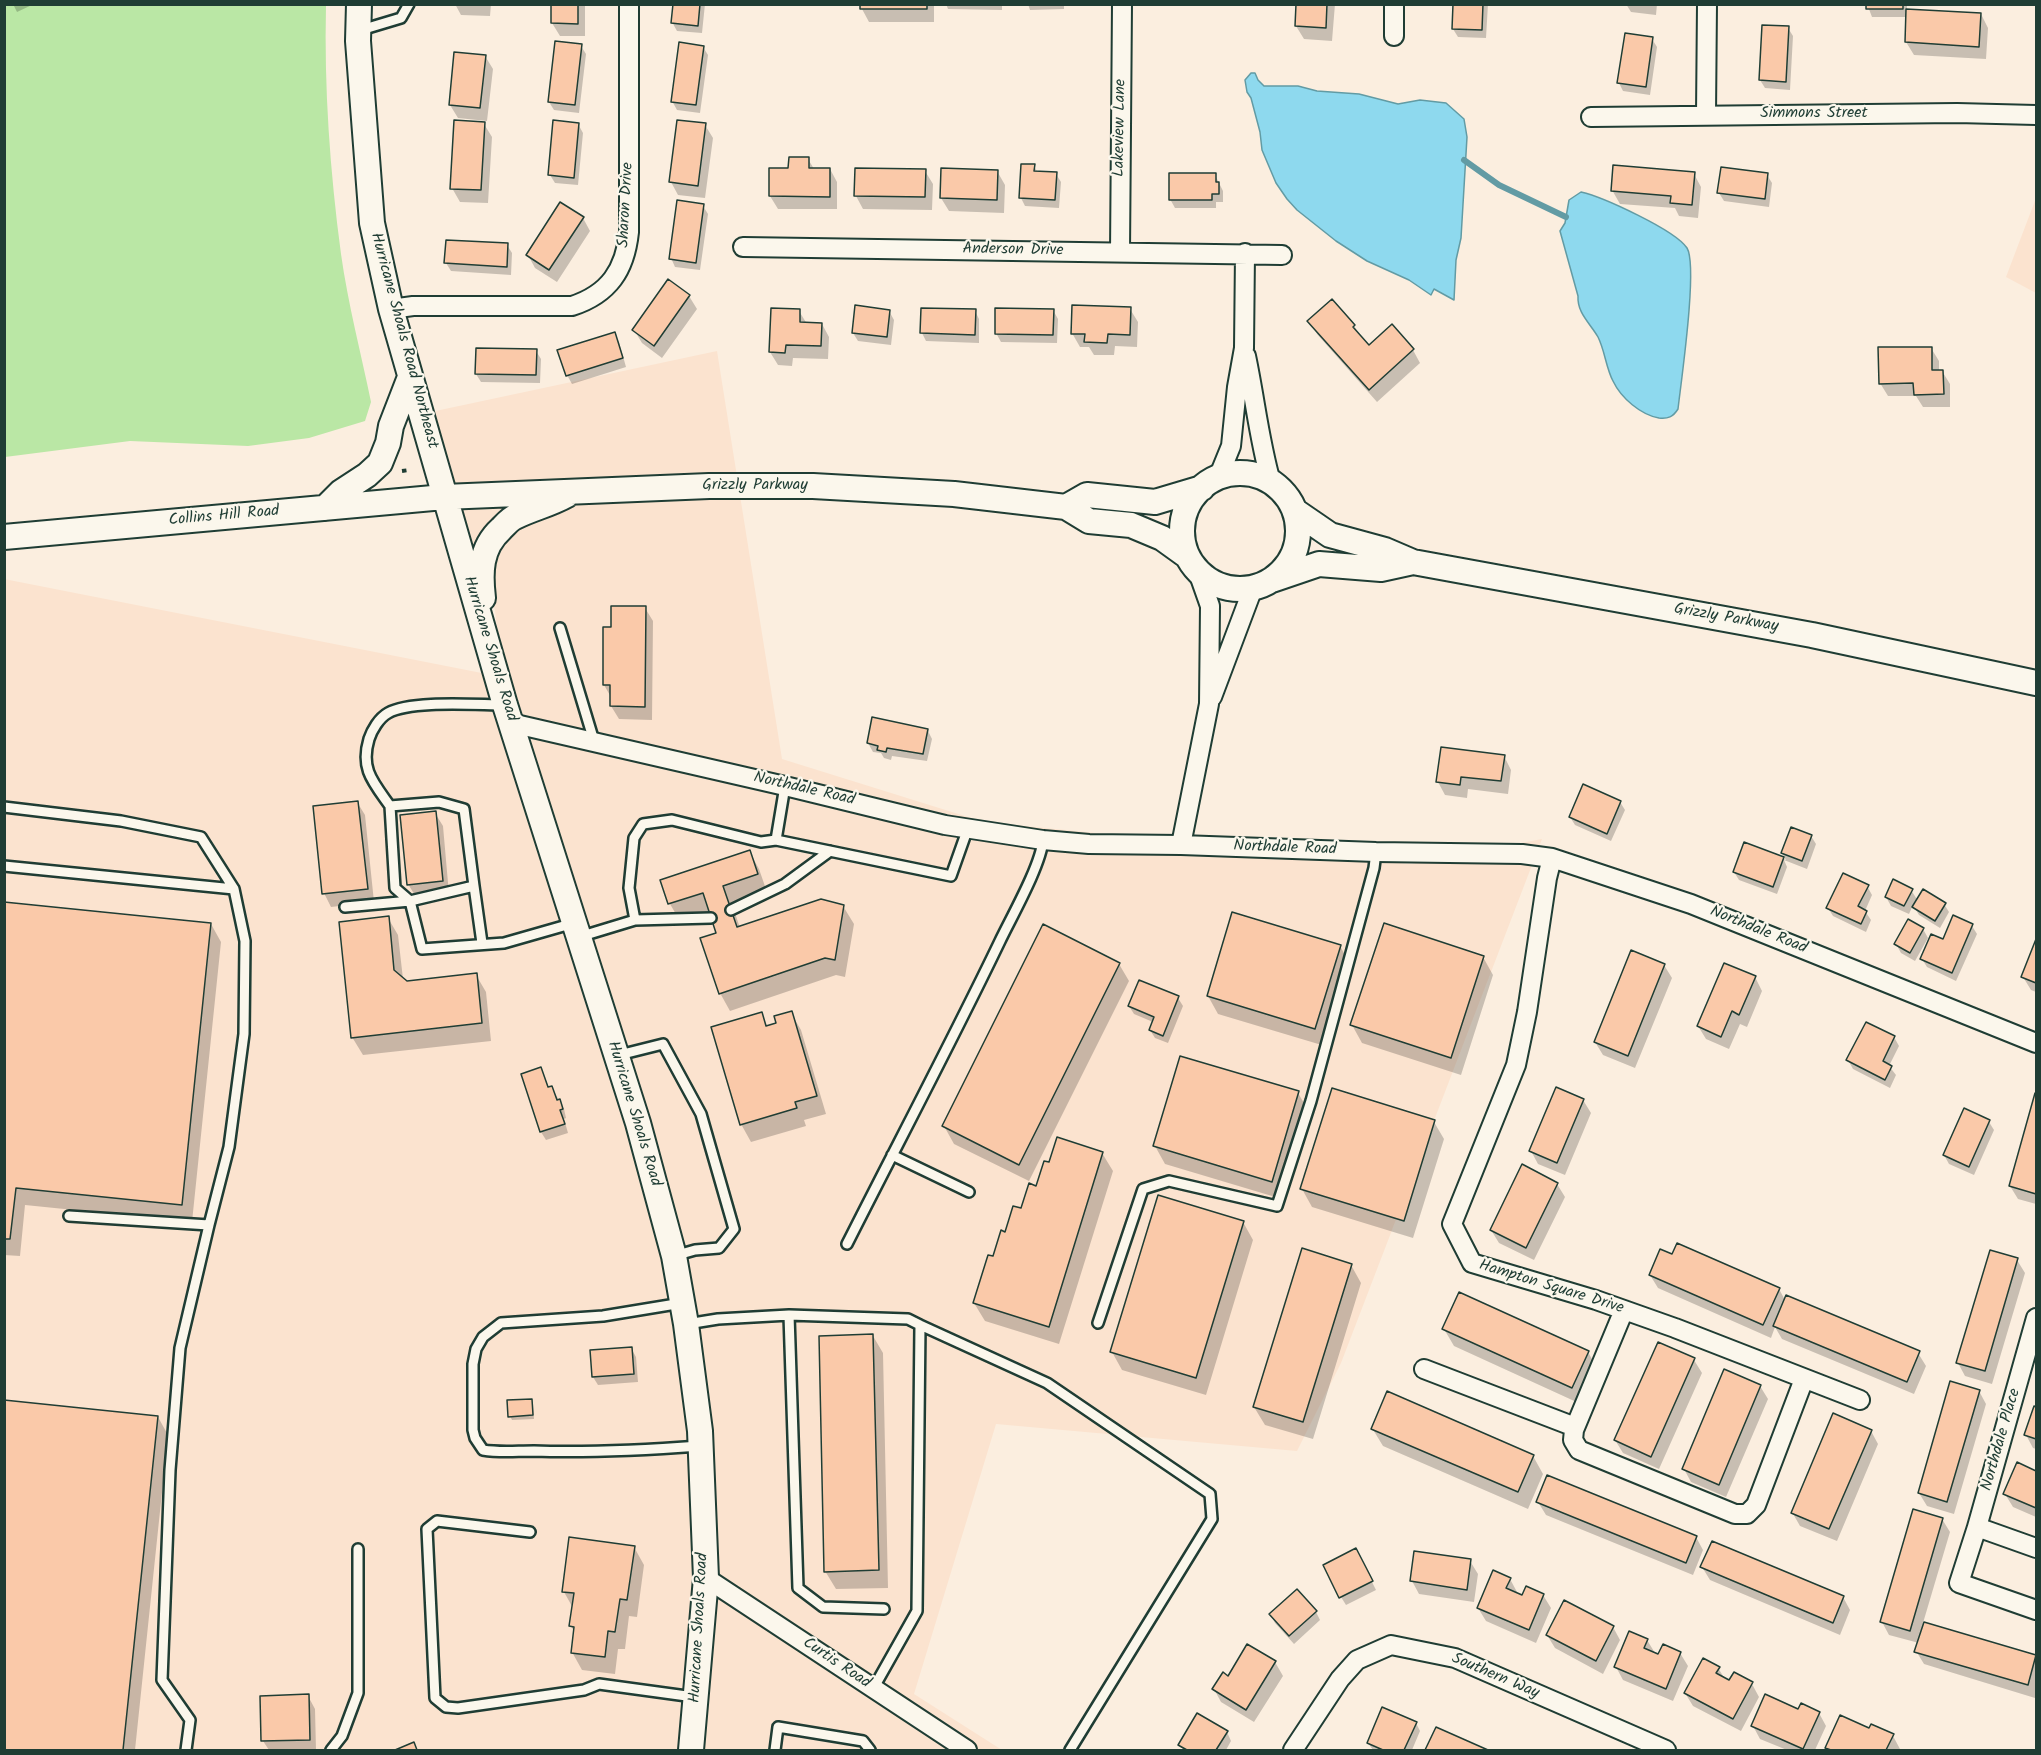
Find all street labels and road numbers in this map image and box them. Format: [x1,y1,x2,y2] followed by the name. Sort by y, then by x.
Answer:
[1111,79,1131,177] street label: Lakeview Lane
[1760,104,1868,124] street label: Simmons Street
[615,162,639,248] street label: Sharon Drive
[365,231,441,451] street label: Hurricane Shoals Road Northeast
[962,241,1064,261] street label: Anderson Drive
[702,476,808,496] street label: Grizzly Parkway
[168,503,280,531] street label: Collins Hill Road
[458,574,520,724] street label: Hurricane Shoals Road
[1672,600,1780,638] street label: Grizzly Parkway
[752,769,856,811] street label: Northdale Road
[1233,838,1337,860] street label: Northdale Road
[1707,903,1809,959] street label: Northdale Road
[602,1039,664,1189] street label: Hurricane Shoals Road
[1476,1257,1626,1319] street label: Hampton Square Drive
[1978,1387,2026,1493] street label: Northdale Place
[686,1552,714,1704] street label: Hurricane Shoals Road
[798,1634,874,1694] street label: Curtis Road
[1448,1650,1542,1704] street label: Southern Way

